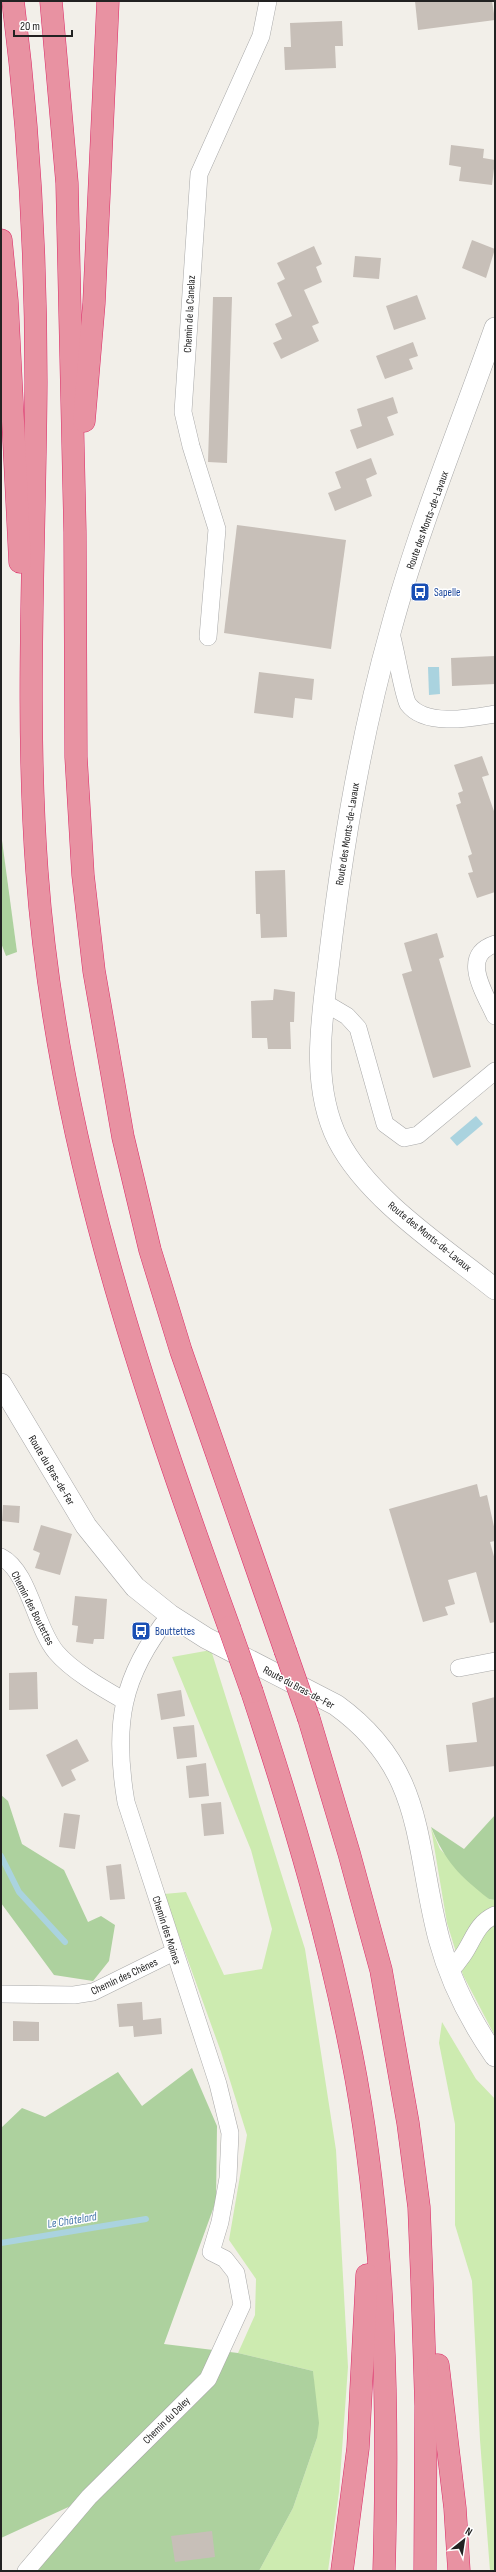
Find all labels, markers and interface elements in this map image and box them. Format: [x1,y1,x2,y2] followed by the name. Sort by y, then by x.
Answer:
[14,12,72,38] scale bar
[20,19,40,34] text: 20 m
[181,275,198,353] street label: Chemin de la Canelaz
[404,469,451,571] street label: Route des Monts-de-Lavaux
[409,581,431,603] bus stop icon: Sapelle
[434,586,460,599] place label: Sapelle
[333,782,362,886] street label: Route des Monts-de-Lavaux
[385,1199,474,1274] street label: Route des Monts-de-Lavaux
[26,1433,78,1508] street label: Route du Bras-de-Fer
[8,1569,57,1647] street label: Chemin des Boutettes
[130,1620,152,1642] bus stop icon: Bouttettes
[155,1625,195,1638] place label: Bouttettes
[261,1663,337,1712] street label: Route du Bras-de-Fer
[149,1894,184,1966] street label: Chemin des Moines
[89,1955,160,1998] street label: Chemin des Chênes
[46,2209,99,2232] water label: Le Châtelard
[140,2394,193,2447] street label: Chemin du Daley
[444,2520,484,2560] north arrow
[463,2525,475,2539] text: N

